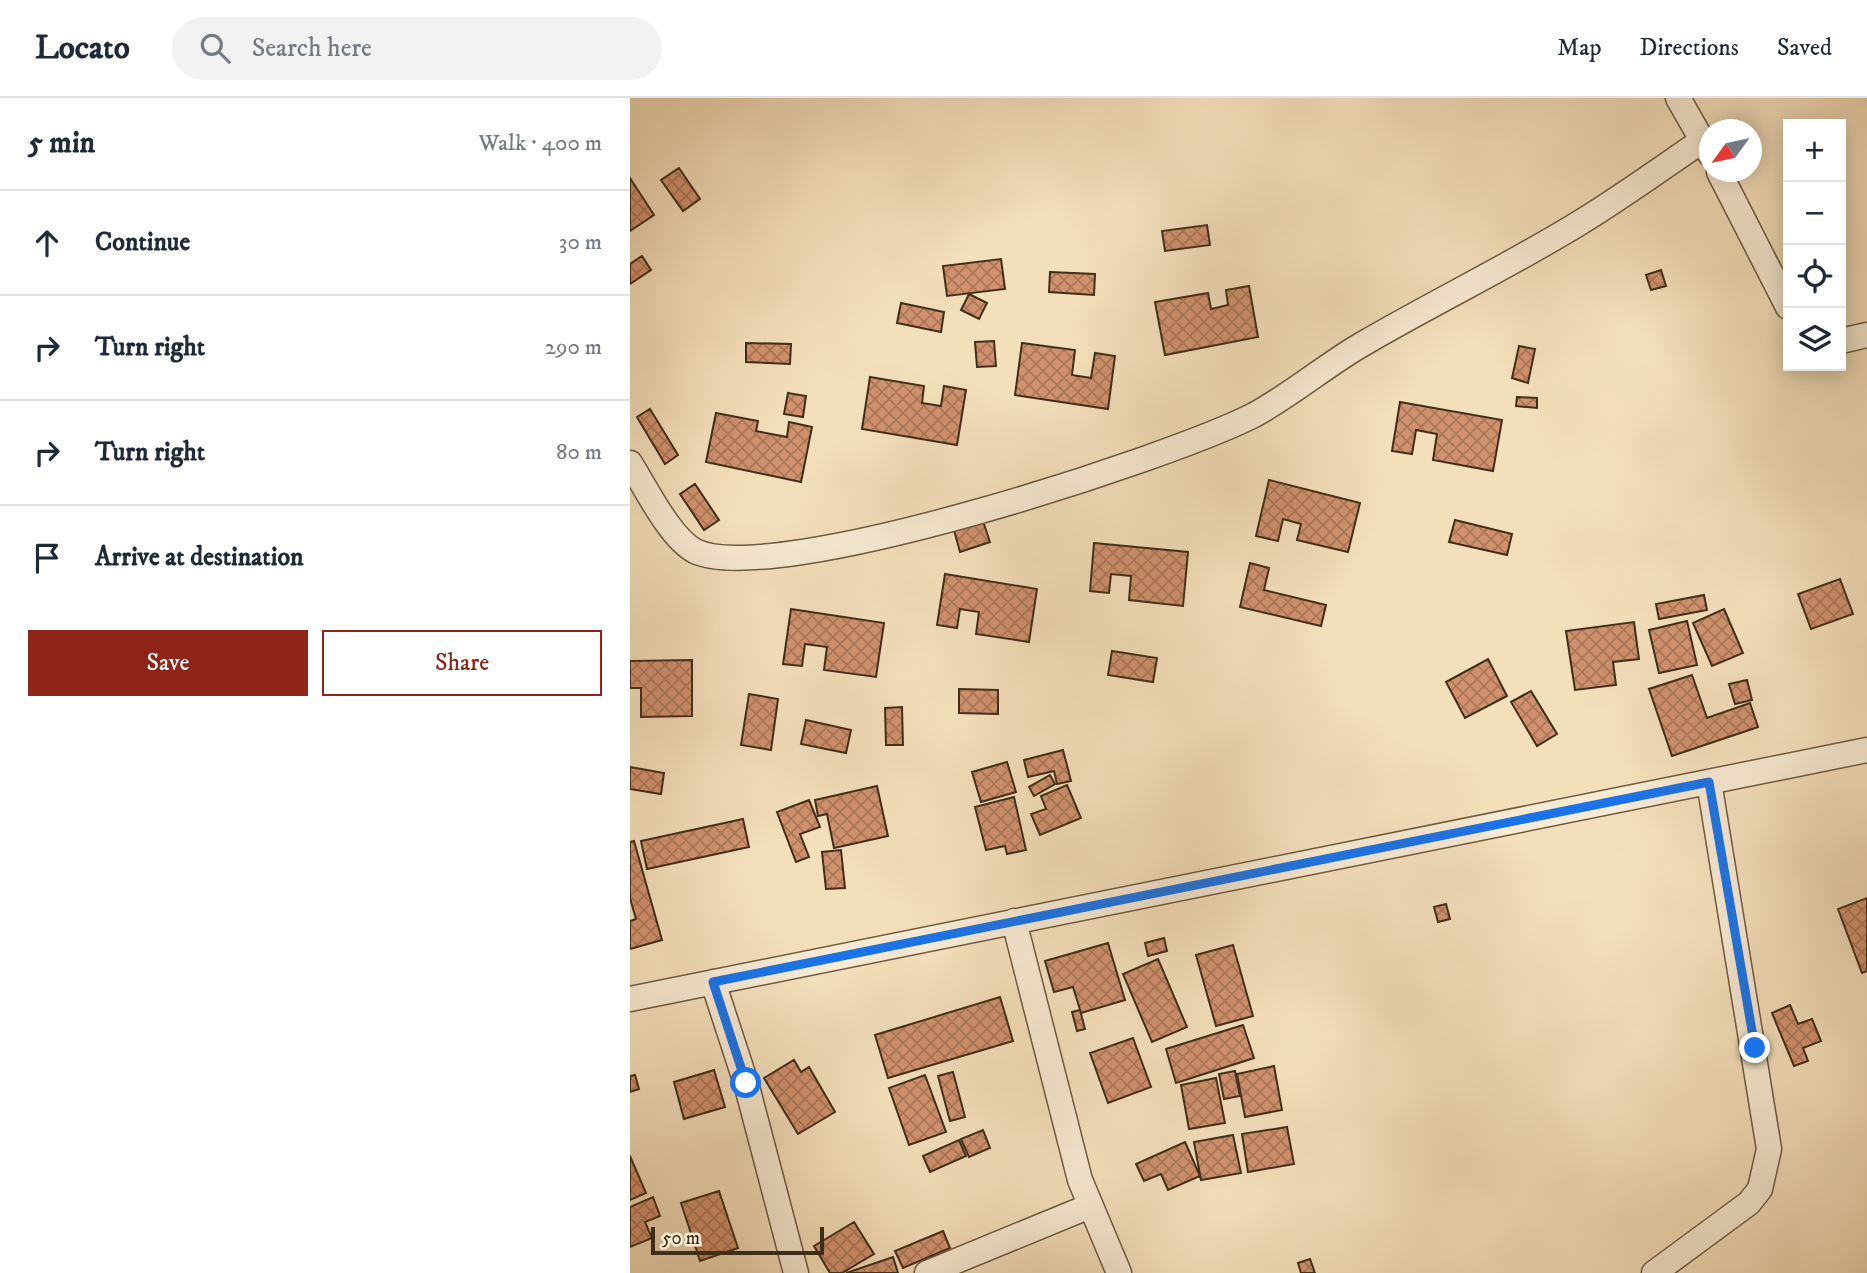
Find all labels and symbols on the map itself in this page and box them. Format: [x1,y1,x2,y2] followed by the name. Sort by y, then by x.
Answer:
[1699,119,1762,182] north arrow
[1739,1032,1770,1063] route end
[730,1067,761,1098] route start
[651,1224,824,1256] scale bar

